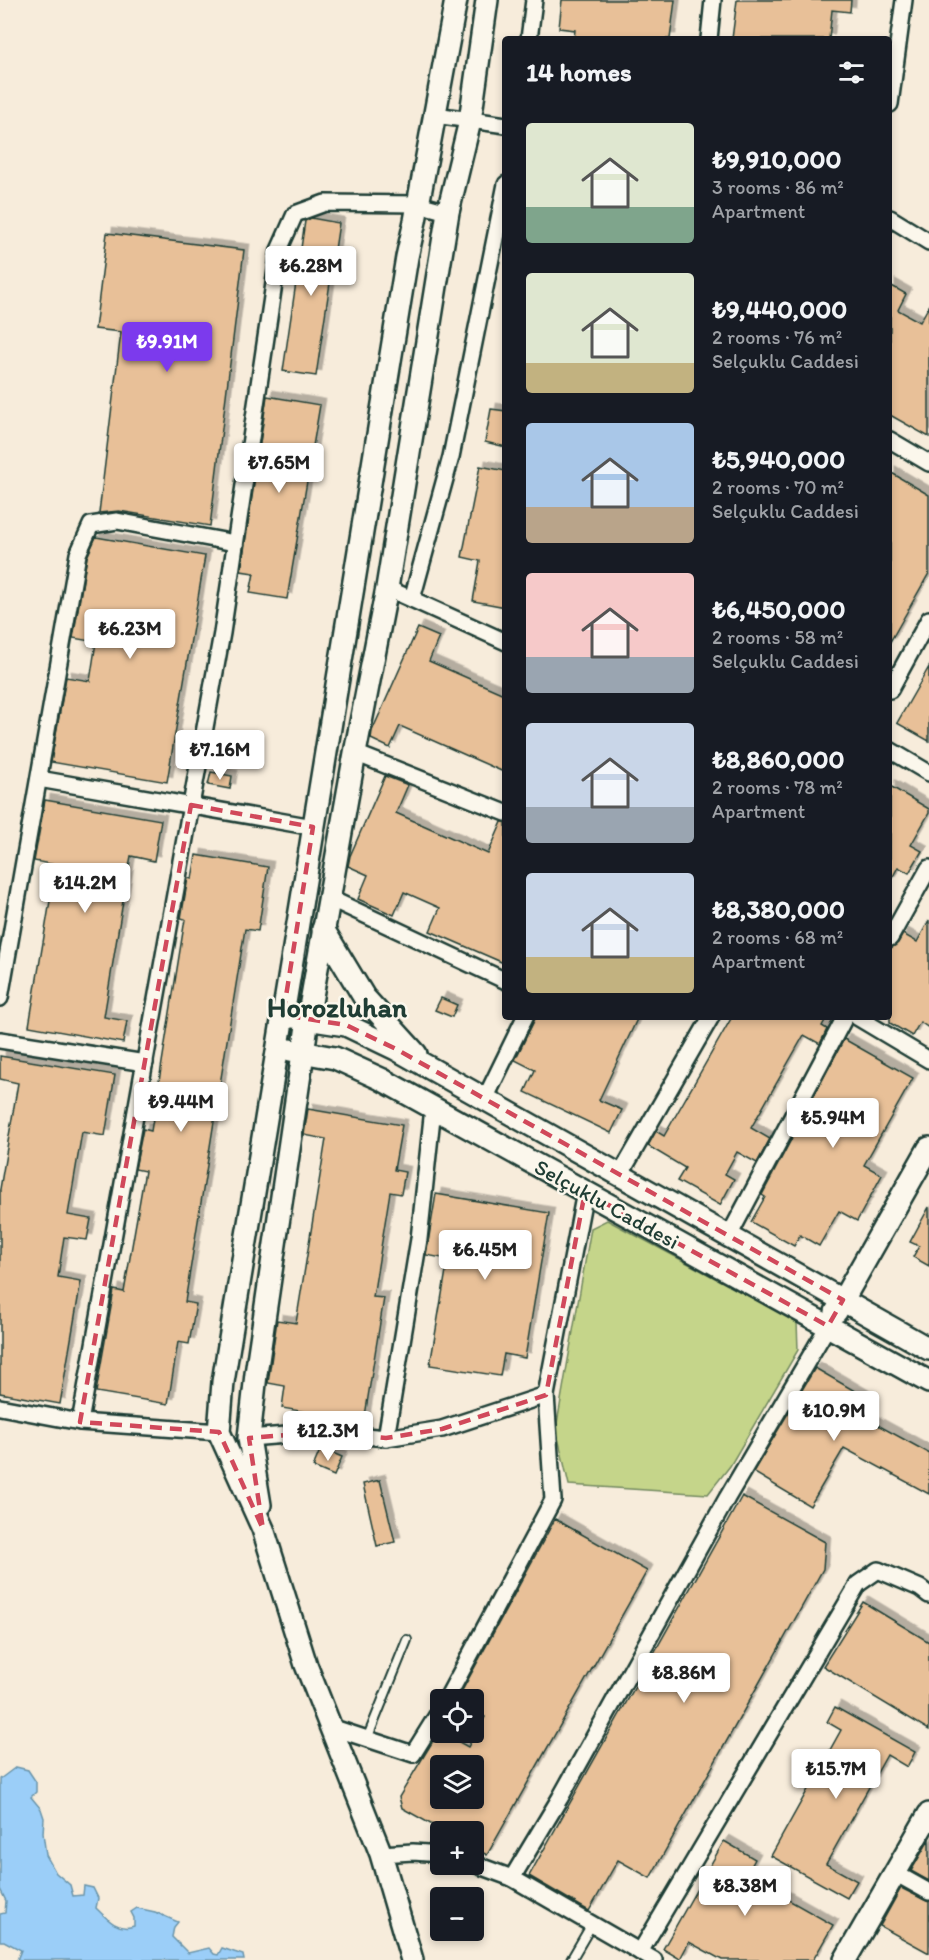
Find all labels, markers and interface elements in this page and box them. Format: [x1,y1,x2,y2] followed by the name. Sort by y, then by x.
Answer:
[526,56,632,88] text: 14 homes
[835,56,868,89] icon: filters
[712,143,842,175] text: ₺9,910,000
[574,147,646,219] icon: home
[712,175,844,199] text: 3 rooms · 86 m²
[712,199,805,223] text: Apartment
[262,246,360,297] pin: ₺6.28M
[279,253,343,277] text: ₺6.28M
[712,293,847,325] text: ₺9,440,000
[574,297,646,369] icon: home
[118,322,216,373] pin: ₺9.91M
[712,325,842,349] text: 2 rooms · 76 m²
[136,329,198,353] text: ₺9.91M
[712,349,859,373] text: Selçuklu Caddesi
[230,443,328,494] pin: ₺7.65M
[712,443,845,475] text: ₺5,940,000
[574,447,646,519] icon: home
[248,450,310,474] text: ₺7.65M
[712,475,844,499] text: 2 rooms · 70 m²
[712,499,859,523] text: Selçuklu Caddesi
[712,593,845,625] text: ₺6,450,000
[574,597,646,669] icon: home
[81,609,179,660] pin: ₺6.23M
[98,616,162,640] text: ₺6.23M
[712,625,843,649] text: 2 rooms · 58 m²
[712,649,859,673] text: Selçuklu Caddesi
[171,730,269,781] pin: ₺7.16M
[189,737,251,761] text: ₺7.16M
[712,743,845,775] text: ₺8,860,000
[574,747,646,819] icon: home
[712,775,843,799] text: 2 rooms · 78 m²
[712,799,805,823] text: Apartment
[36,863,134,914] pin: ₺14.2M
[53,870,117,894] text: ₺14.2M
[712,893,845,925] text: ₺8,380,000
[574,897,646,969] icon: home
[712,925,843,949] text: 2 rooms · 68 m²
[712,949,805,973] text: Apartment
[267,990,407,1024] district label: Horozluhan
[132,1082,230,1133] pin: ₺9.44M
[148,1089,214,1113] text: ₺9.44M
[784,1098,882,1149] pin: ₺5.94M
[801,1105,865,1129] text: ₺5.94M
[530,1153,684,1255] street label: Selçuklu Caddesi
[436,1230,534,1281] pin: ₺6.45M
[453,1237,517,1261] text: ₺6.45M
[785,1391,883,1442] pin: ₺10.9M
[802,1398,866,1422] text: ₺10.9M
[279,1411,377,1462] pin: ₺12.3M
[297,1418,359,1442] text: ₺12.3M
[635,1653,733,1704] pin: ₺8.86M
[652,1660,716,1684] text: ₺8.86M
[430,1689,484,1941] map controls
[430,1689,484,1743] button: locate
[787,1749,885,1800] pin: ₺15.7M
[430,1755,484,1809] button: layers
[805,1756,867,1780] text: ₺15.7M
[430,1821,484,1875] button: +
[696,1866,794,1917] pin: ₺8.38M
[713,1873,777,1897] text: ₺8.38M
[430,1887,484,1941] button: −

